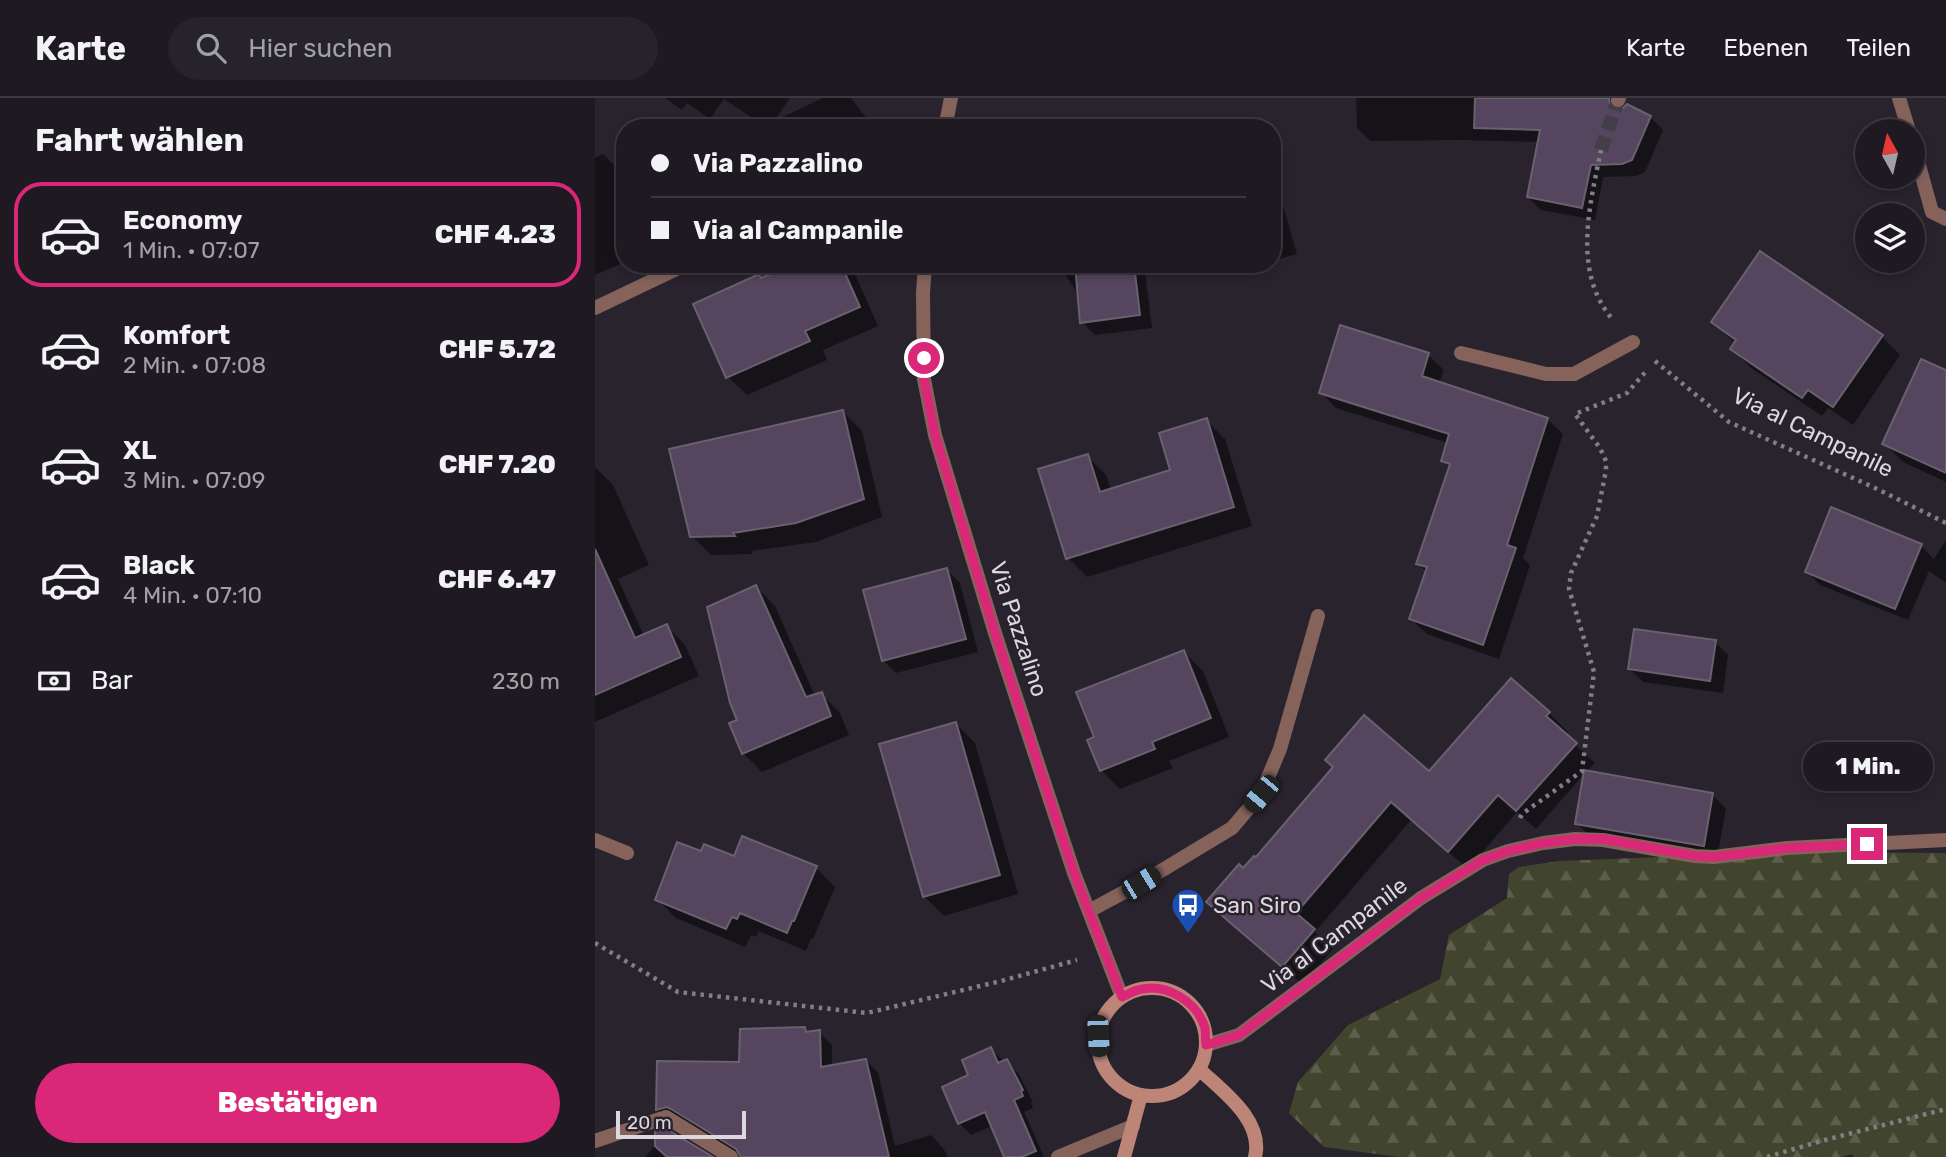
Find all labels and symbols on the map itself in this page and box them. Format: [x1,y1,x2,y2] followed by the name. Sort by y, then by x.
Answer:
[1855,119,1925,189] north arrow
[908,342,940,374] route start
[1728,381,1898,483] street label: Via al Campanile
[984,558,1054,700] street label: Via Pazzalino
[1802,742,1932,792] callout: 1 Min.
[1240,771,1283,817] car
[1851,828,1883,860] route end
[1118,863,1165,903] car
[1255,871,1413,999] street label: Via al Campanile
[1169,886,1207,935] bus stop icon: San Siro
[1213,891,1301,919] place label: San Siro
[1087,1014,1110,1058] car
[616,1108,745,1140] scale bar

